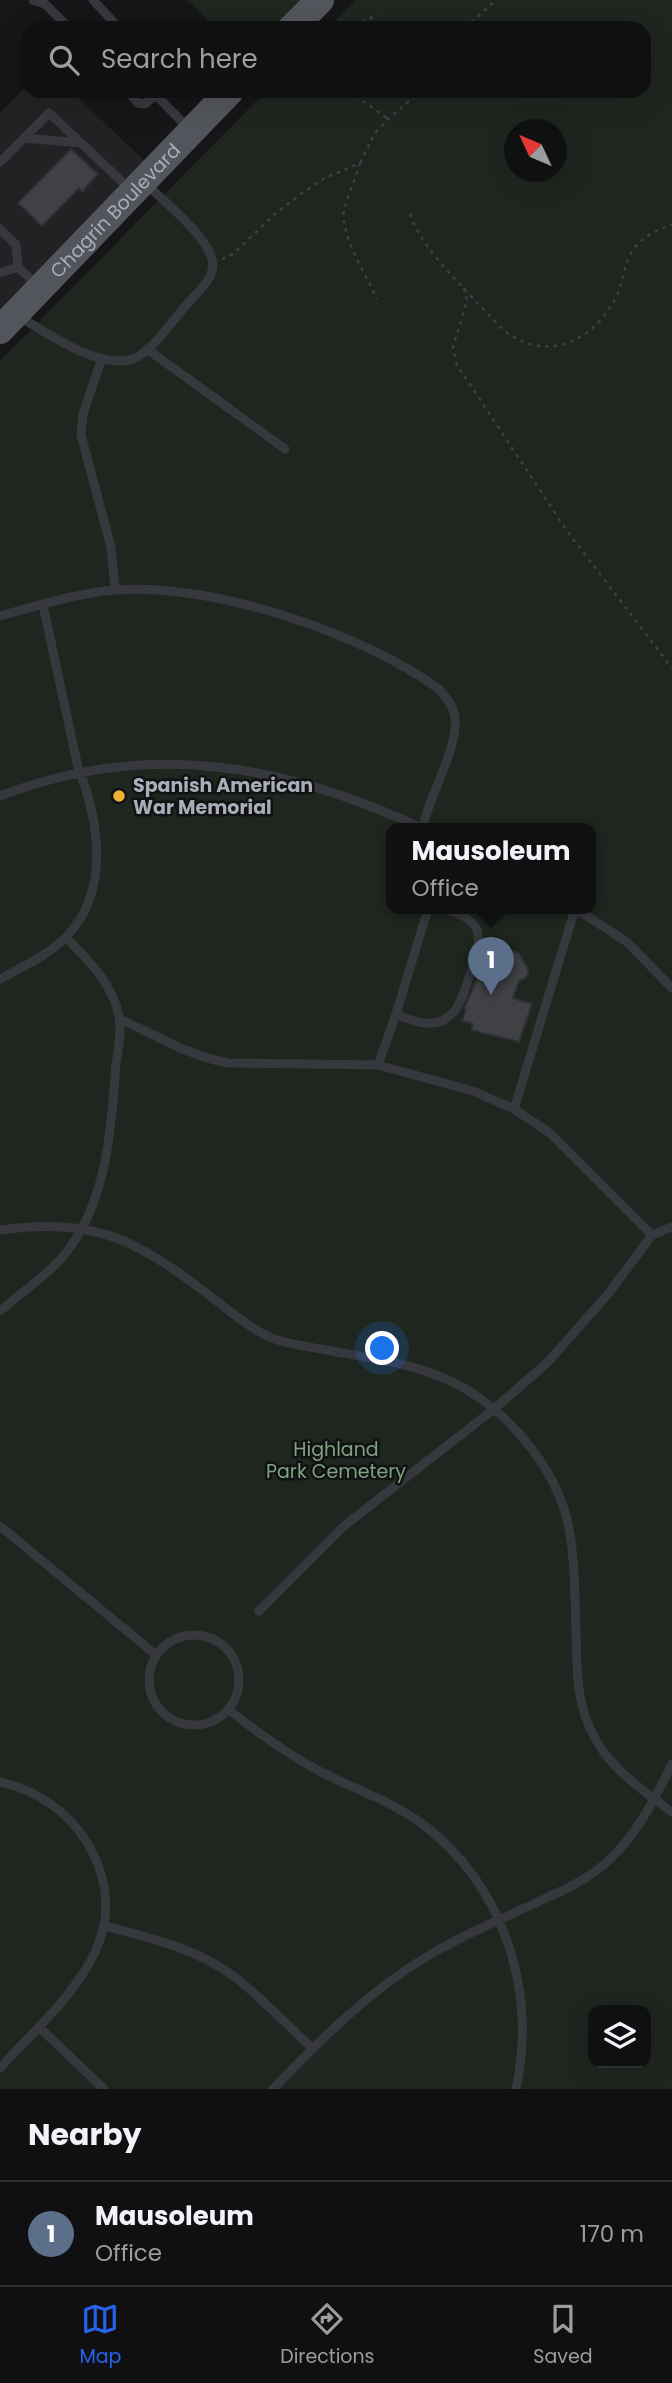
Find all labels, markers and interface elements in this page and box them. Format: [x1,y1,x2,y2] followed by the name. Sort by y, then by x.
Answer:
[21,21,651,98] search box
[45,41,83,79] icon: search
[101,41,258,77] text: Search here
[504,119,567,182] north arrow
[44,137,186,284] street label: Chagrin Boulevard
[133,772,313,821] place label: Spanish American War Memorial
[111,788,127,804] marker: Spanish American War Memorial
[386,823,596,914] popup
[412,833,570,869] text: Mausoleum
[412,872,479,904] text: Office
[468,937,514,995] pin: 1
[365,1331,399,1365] your location
[266,1436,406,1485] park label: Highland Park Cemetery
[588,2005,651,2068] map controls
[588,2005,651,2068] button: layers
[28,2113,142,2156] text: Nearby
[95,2198,254,2234] text: Mausoleum
[47,2218,55,2250] text: 1
[580,2218,644,2250] text: 170 m
[95,2237,162,2269] text: Office
[79,2300,121,2371] tab: Map
[280,2300,375,2371] tab: Directions
[533,2300,593,2371] tab: Saved

